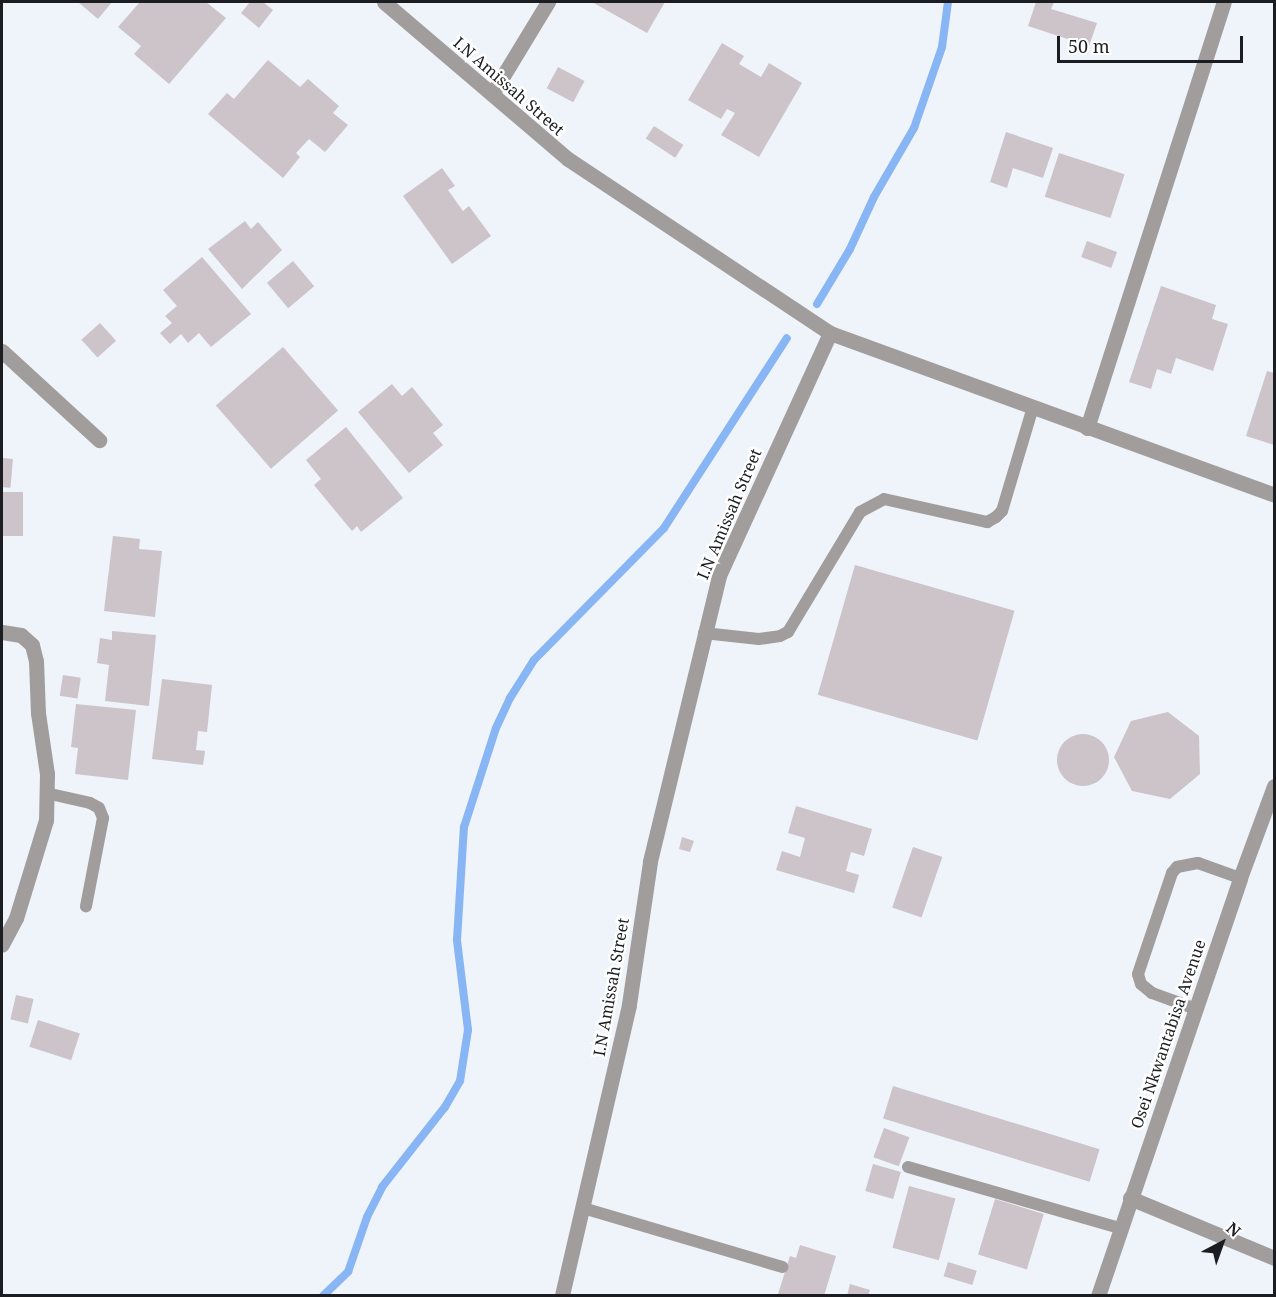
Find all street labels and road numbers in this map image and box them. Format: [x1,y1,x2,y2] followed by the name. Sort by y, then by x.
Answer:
[450,33,568,139] street label: I.N Amissah Street
[693,446,765,582] street label: I.N Amissah Street
[589,916,633,1058] street label: I.N Amissah Street
[1127,937,1209,1131] street label: Osei Nkwantabisa Avenue

